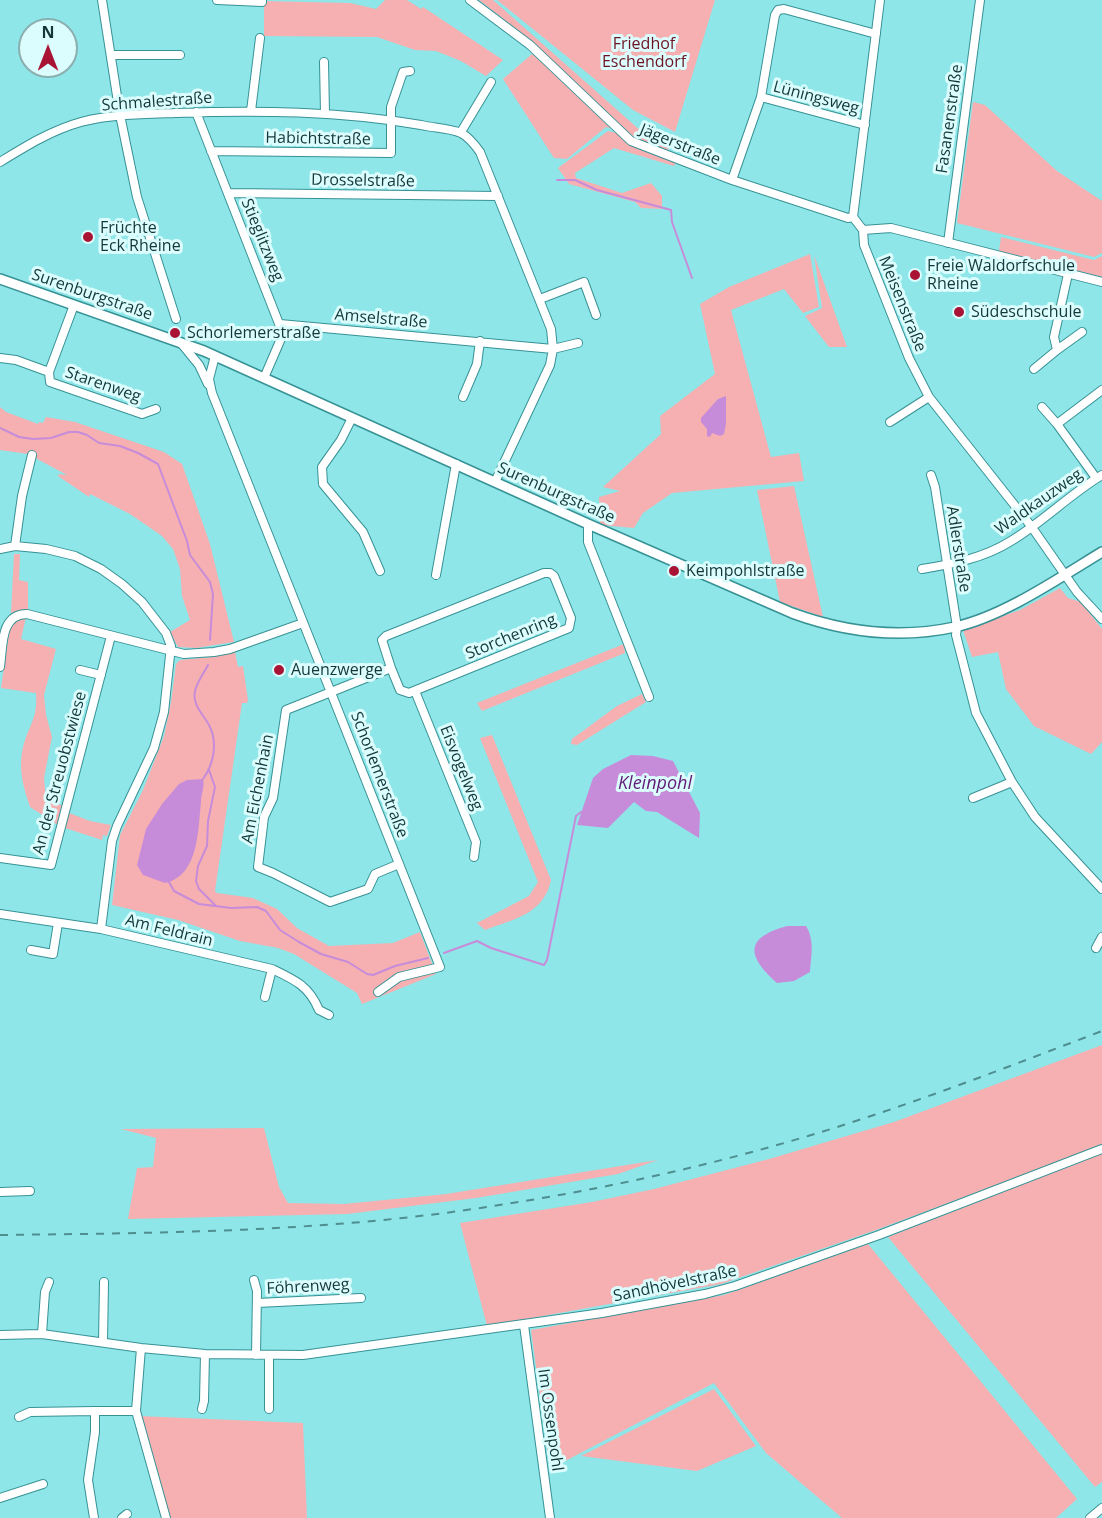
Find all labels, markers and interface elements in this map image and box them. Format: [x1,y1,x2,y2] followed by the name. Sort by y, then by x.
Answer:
[18,18,78,78] north arrow
[41,21,55,43] text: N
[602,34,686,72] park label: Friedhof Eschendorf
[933,63,967,175] street label: Fasanenstraße
[771,77,861,119] street label: Lüningsweg
[101,89,213,115] street label: Schmalestraße
[637,120,723,170] street label: Jägerstraße
[265,128,371,150] street label: Habichtstraße
[311,170,415,192] street label: Drosselstraße
[237,196,287,284] street label: Stieglitzweg
[100,218,181,256] place label: Früchte Eck Rheine
[81,230,95,244] marker: Früchte Eck Rheine
[874,253,930,355] street label: Meisenstraße
[927,256,1075,294] place label: Freie Waldorfschule Rheine
[29,265,155,325] street label: Surenburgstraße
[908,268,922,282] marker: Freie Waldorfschule Rheine
[971,302,1081,322] place label: Südeschschule
[334,305,428,333] street label: Amselstraße
[952,305,966,319] marker: Südeschschule
[187,323,320,343] place label: Schorlemerstraße
[168,326,182,340] marker: Schorlemerstraße
[63,363,143,407] street label: Starenweg
[494,459,618,527] street label: Surenburgstraße
[992,465,1086,539] street label: Waldkauzweg
[942,504,974,594] street label: Adlerstraße
[686,561,805,581] place label: Keimpohlstraße
[667,564,681,578] marker: Keimpohlstraße
[463,610,559,664] street label: Storchenring
[291,660,383,680] place label: Auenzwerge
[272,663,286,677] marker: Auenzwerge
[29,689,91,857] street label: An der Streuobstwiese
[346,709,412,841] street label: Schorlemerstraße
[435,723,487,813] street label: Eisvogelweg
[238,733,278,845] street label: Am Eichenhain
[618,773,692,795] water label: Kleinpohl
[123,911,215,951] street label: Am Feldrain
[612,1262,738,1306] street label: Sandhövelstraße
[266,1275,350,1299] street label: Föhrenweg
[533,1368,567,1472] street label: Im Ossenpohl

